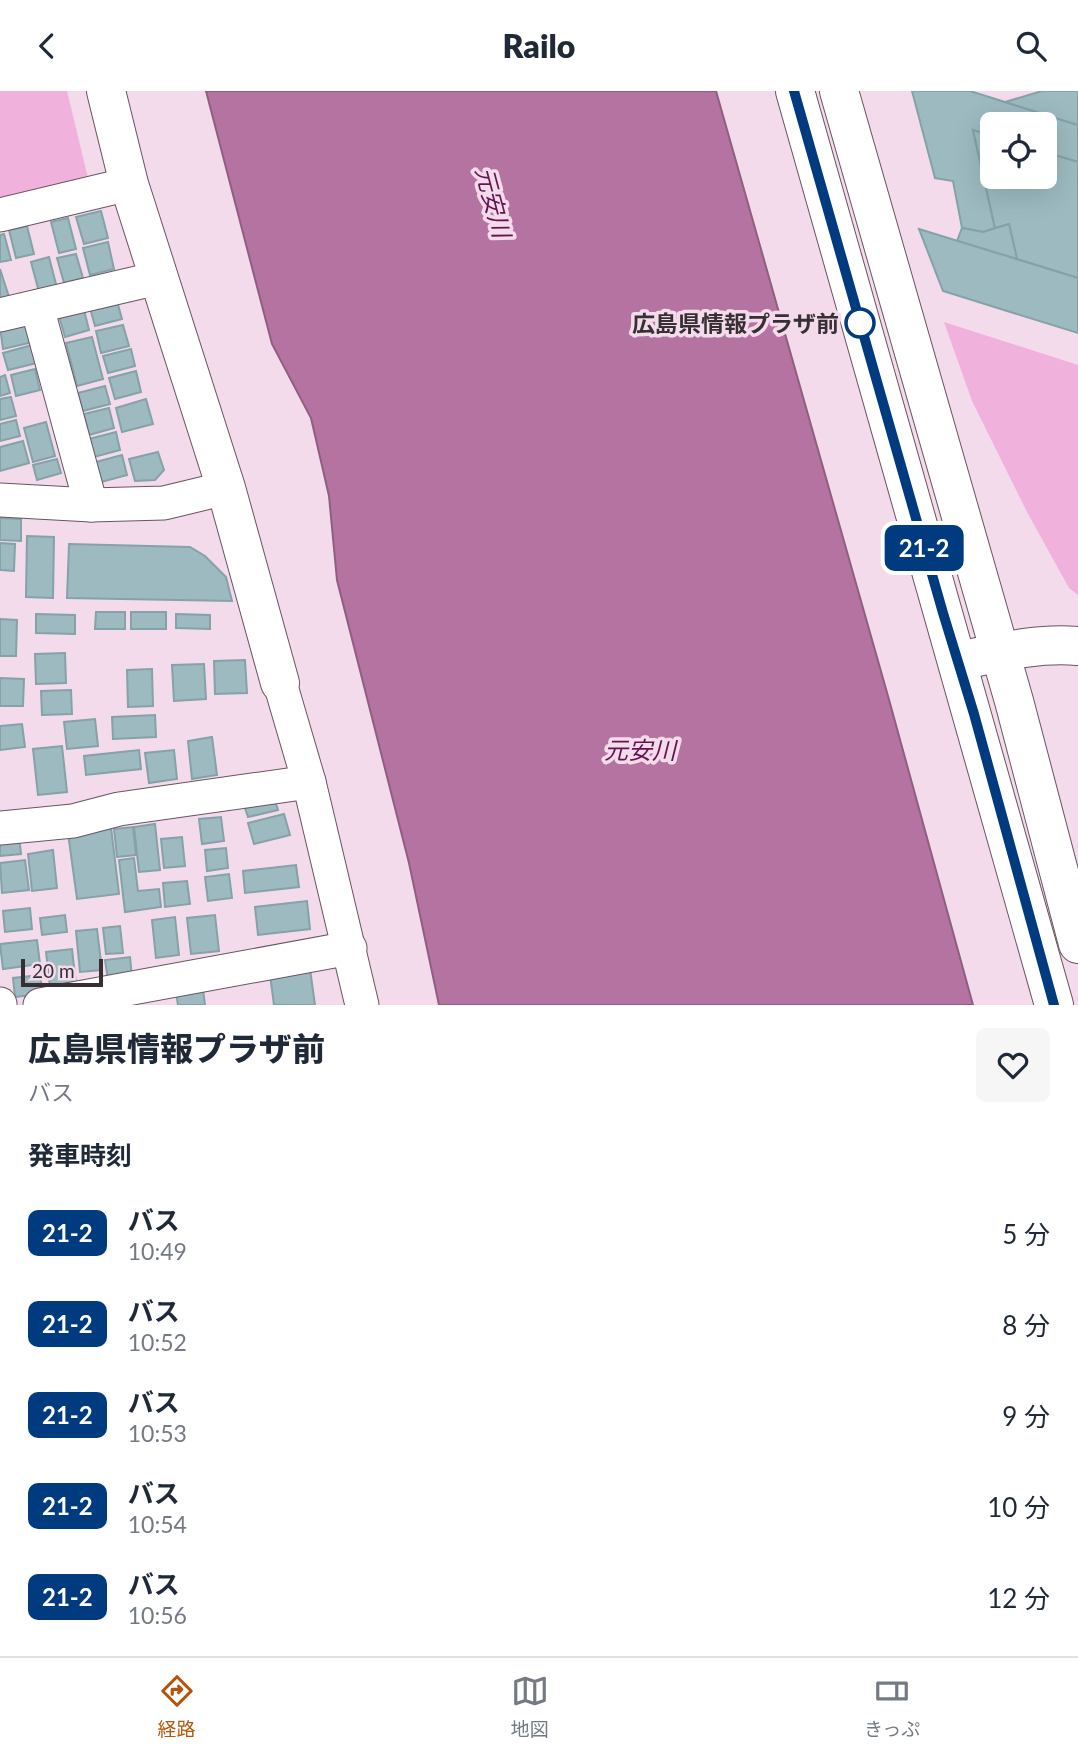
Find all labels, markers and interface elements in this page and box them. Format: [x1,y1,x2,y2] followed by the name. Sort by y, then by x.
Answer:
[503,26,575,65] text: Railo
[28,27,66,65] icon: back
[1012,27,1050,65] icon: search
[980,112,1057,189] map controls
[980,112,1057,189] button: locate
[471,163,518,243] water label: 元安川
[845,308,875,338] marker: 広島県情報プラザ前
[632,309,839,337] place label: 広島県情報プラザ前
[875,525,973,571] line badge: 21-2
[899,533,949,562] text: 21-2
[604,735,679,764] water label: 元安川
[21,956,103,988] scale bar
[32,959,75,982] text: 20 m
[28,1028,325,1068] text: 広島県情報プラザ前
[976,1028,1050,1102] button: heart
[28,1078,74,1106] text: バス
[28,1139,132,1171] text: 発車時刻
[128,1204,180,1236] text: バス
[42,1218,93,1247] text: 21-2
[1002,1218,1050,1250] text: 5 分
[128,1237,187,1265] text: 10:49
[128,1295,180,1327] text: バス
[42,1309,93,1338] text: 21-2
[1002,1309,1050,1341] text: 8 分
[128,1328,187,1356] text: 10:52
[128,1386,180,1418] text: バス
[42,1400,93,1429] text: 21-2
[1002,1400,1050,1432] text: 9 分
[128,1419,187,1447] text: 10:53
[128,1477,180,1509] text: バス
[42,1491,93,1520] text: 21-2
[987,1491,1050,1523] text: 10 分
[128,1510,187,1538] text: 10:54
[128,1568,180,1600] text: バス
[42,1582,93,1611] text: 21-2
[987,1582,1050,1614] text: 12 分
[128,1601,187,1629] text: 10:56
[158,1672,196,1741] tab: 経路
[511,1672,549,1741] tab: 地図
[864,1672,920,1741] tab: きっぷ

